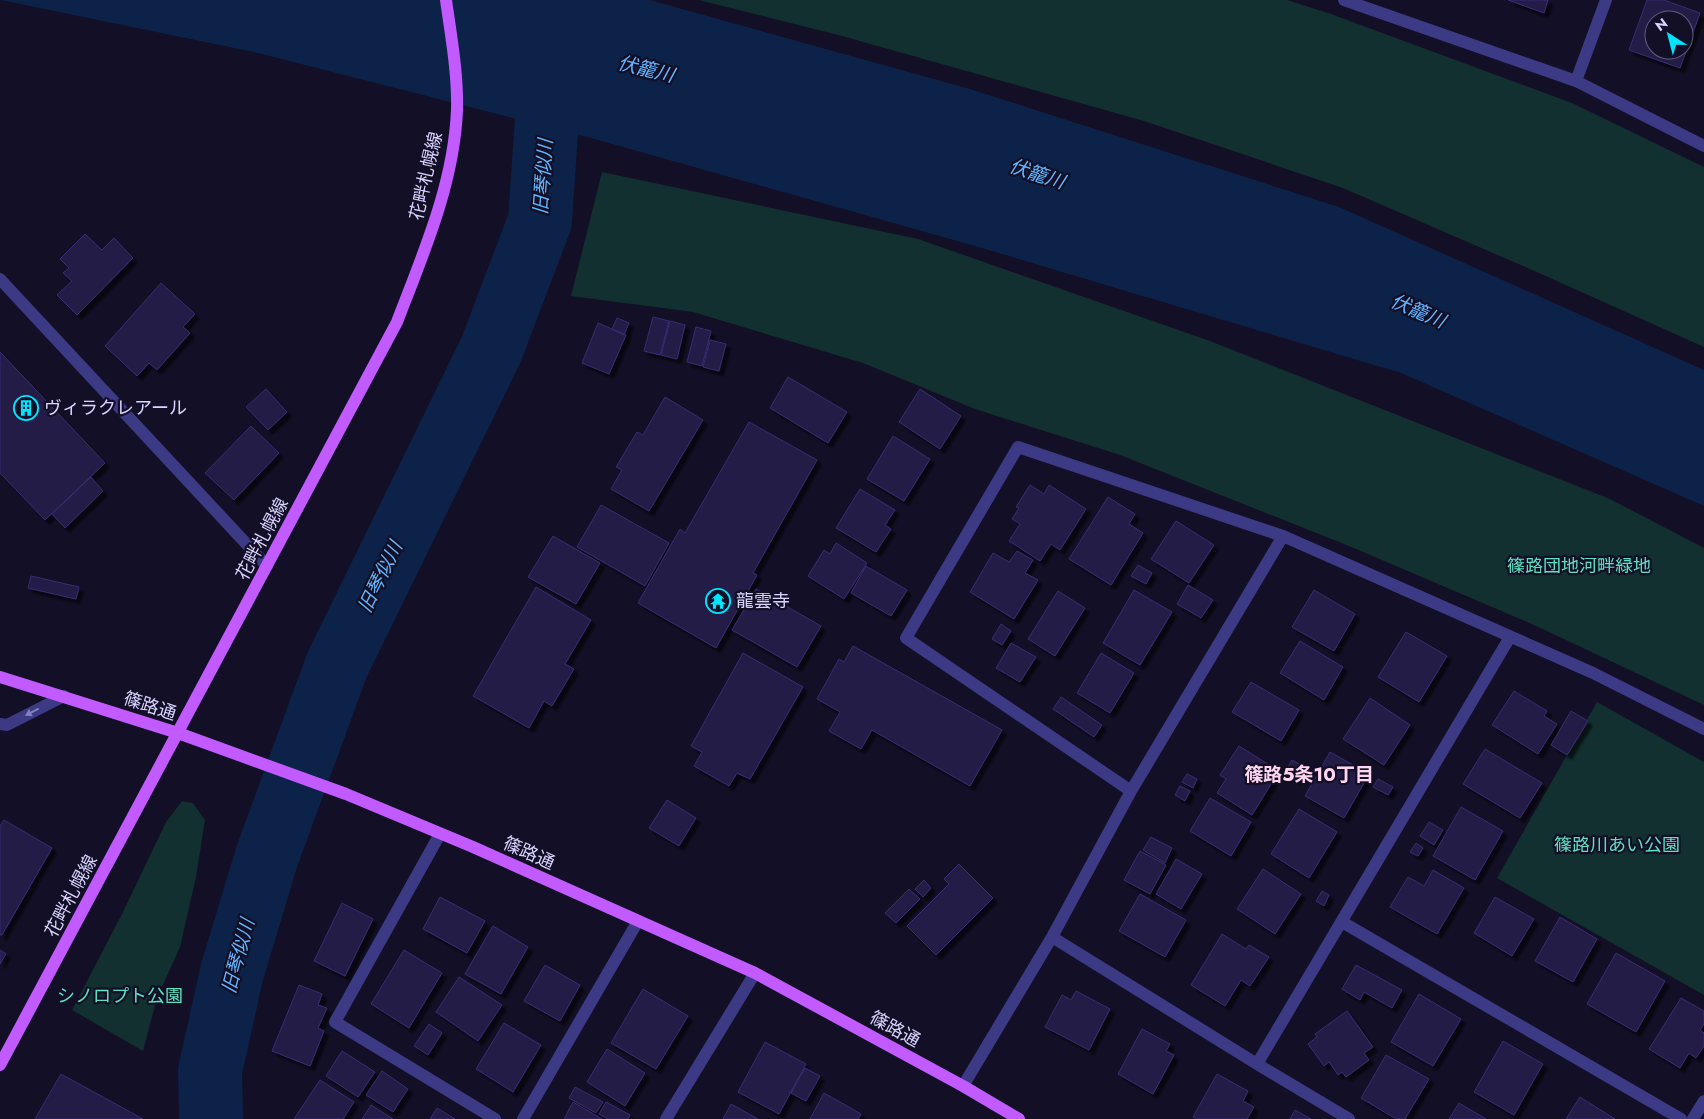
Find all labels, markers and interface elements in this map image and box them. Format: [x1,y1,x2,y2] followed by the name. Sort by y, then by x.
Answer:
[1644,10,1694,60] north arrow
[1651,13,1672,36] text: N
[615,49,679,89] water label: 伏籠川
[403,129,449,223] street label: 花畔札幌線
[527,136,559,216] water label: 旧琴似川
[1006,152,1070,196] water label: 伏籠川
[1386,287,1451,335] water label: 伏籠川
[13,395,39,421] building icon: ヴィラクレアール
[44,395,187,421] place label: ヴィラクレアール
[229,493,295,585] street label: 花畔札幌線
[351,535,410,617] water label: 旧琴似川
[1507,553,1651,579] park label: 篠路団地河畔緑地
[705,588,731,614] temple icon: 龍雲寺
[736,588,790,614] place label: 龍雲寺
[120,685,180,727] street label: 篠路通
[25,708,40,716] one-way arrow
[1244,761,1374,788] district label: 篠路5条10丁目
[499,830,559,876] street label: 篠路通
[1554,832,1680,858] park label: 篠路川あい公園
[38,850,104,942] street label: 花畔札幌線
[215,914,261,996] water label: 旧琴似川
[57,983,183,1009] park label: シノロプト公園
[865,1005,925,1053] street label: 篠路通

